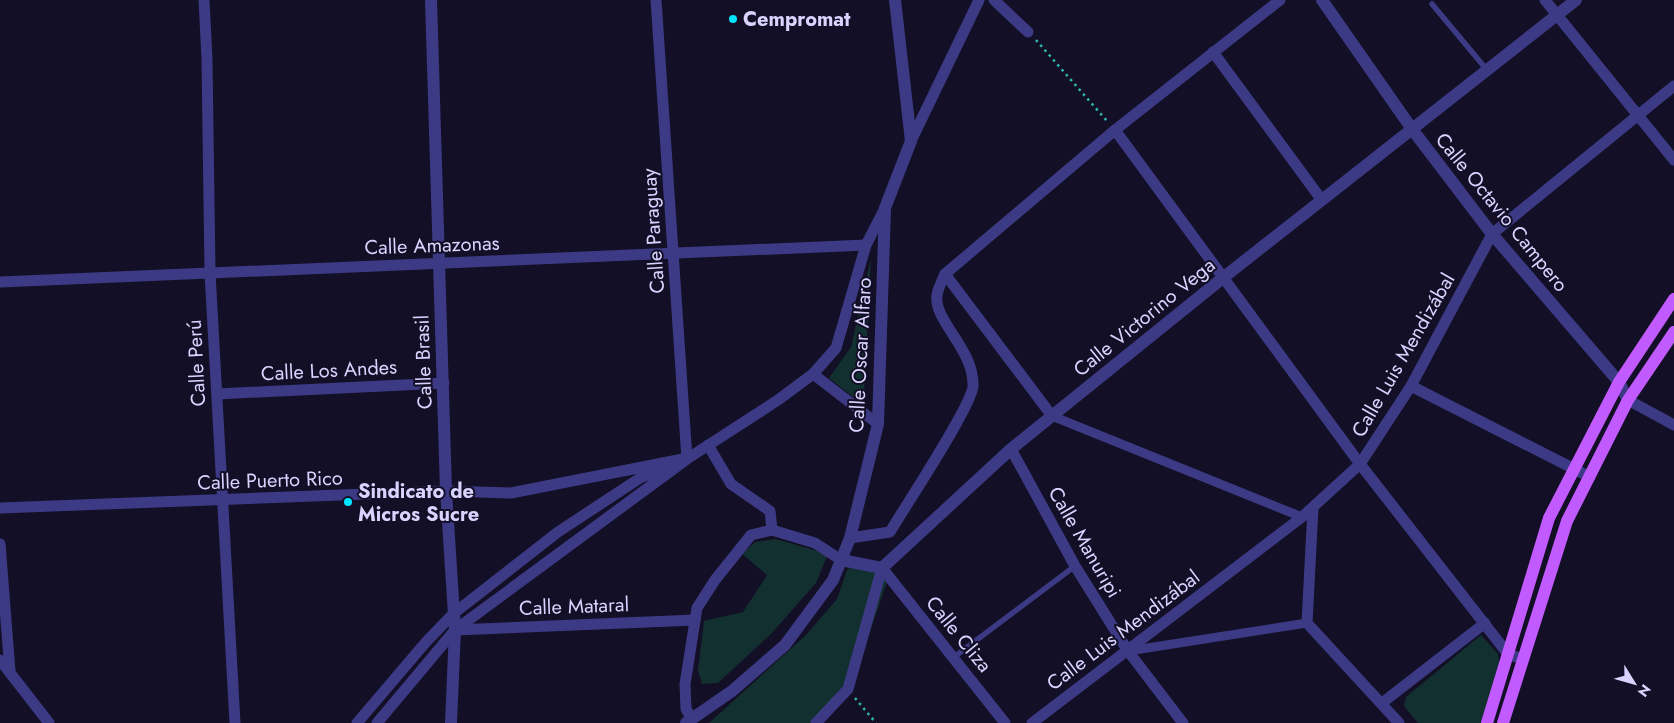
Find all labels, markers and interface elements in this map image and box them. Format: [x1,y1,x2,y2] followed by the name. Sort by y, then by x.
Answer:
[743,5,851,34] place label: Cempromat
[727,13,739,25] marker: Cempromat
[1428,126,1575,298] street label: Calle Octavio Campero
[635,167,672,295] street label: Calle Paraguay
[364,229,500,262] street label: Calle Amazonas
[1067,251,1221,384] street label: Calle Victorino Vega
[1345,268,1462,443] street label: Calle Luis Mendizábal
[842,277,879,433] street label: Calle Oscar Alfaro
[407,314,440,410] street label: Calle Brasil
[180,319,213,407] street label: Calle Perú
[260,352,398,389] street label: Calle Los Andes
[197,463,343,498] street label: Calle Puerto Rico
[358,477,479,529] place label: Sindicato de Micros Sucre
[1041,481,1128,603] street label: Calle Manuripi
[342,496,354,508] marker: Sindicato de Micros Sucre
[1041,563,1206,698] street label: Calle Luis Mendizábal
[518,590,630,623] street label: Calle Mataral
[919,590,999,679] street label: Calle Cliza
[1609,658,1659,708] north arrow
[1633,680,1656,701] text: N

